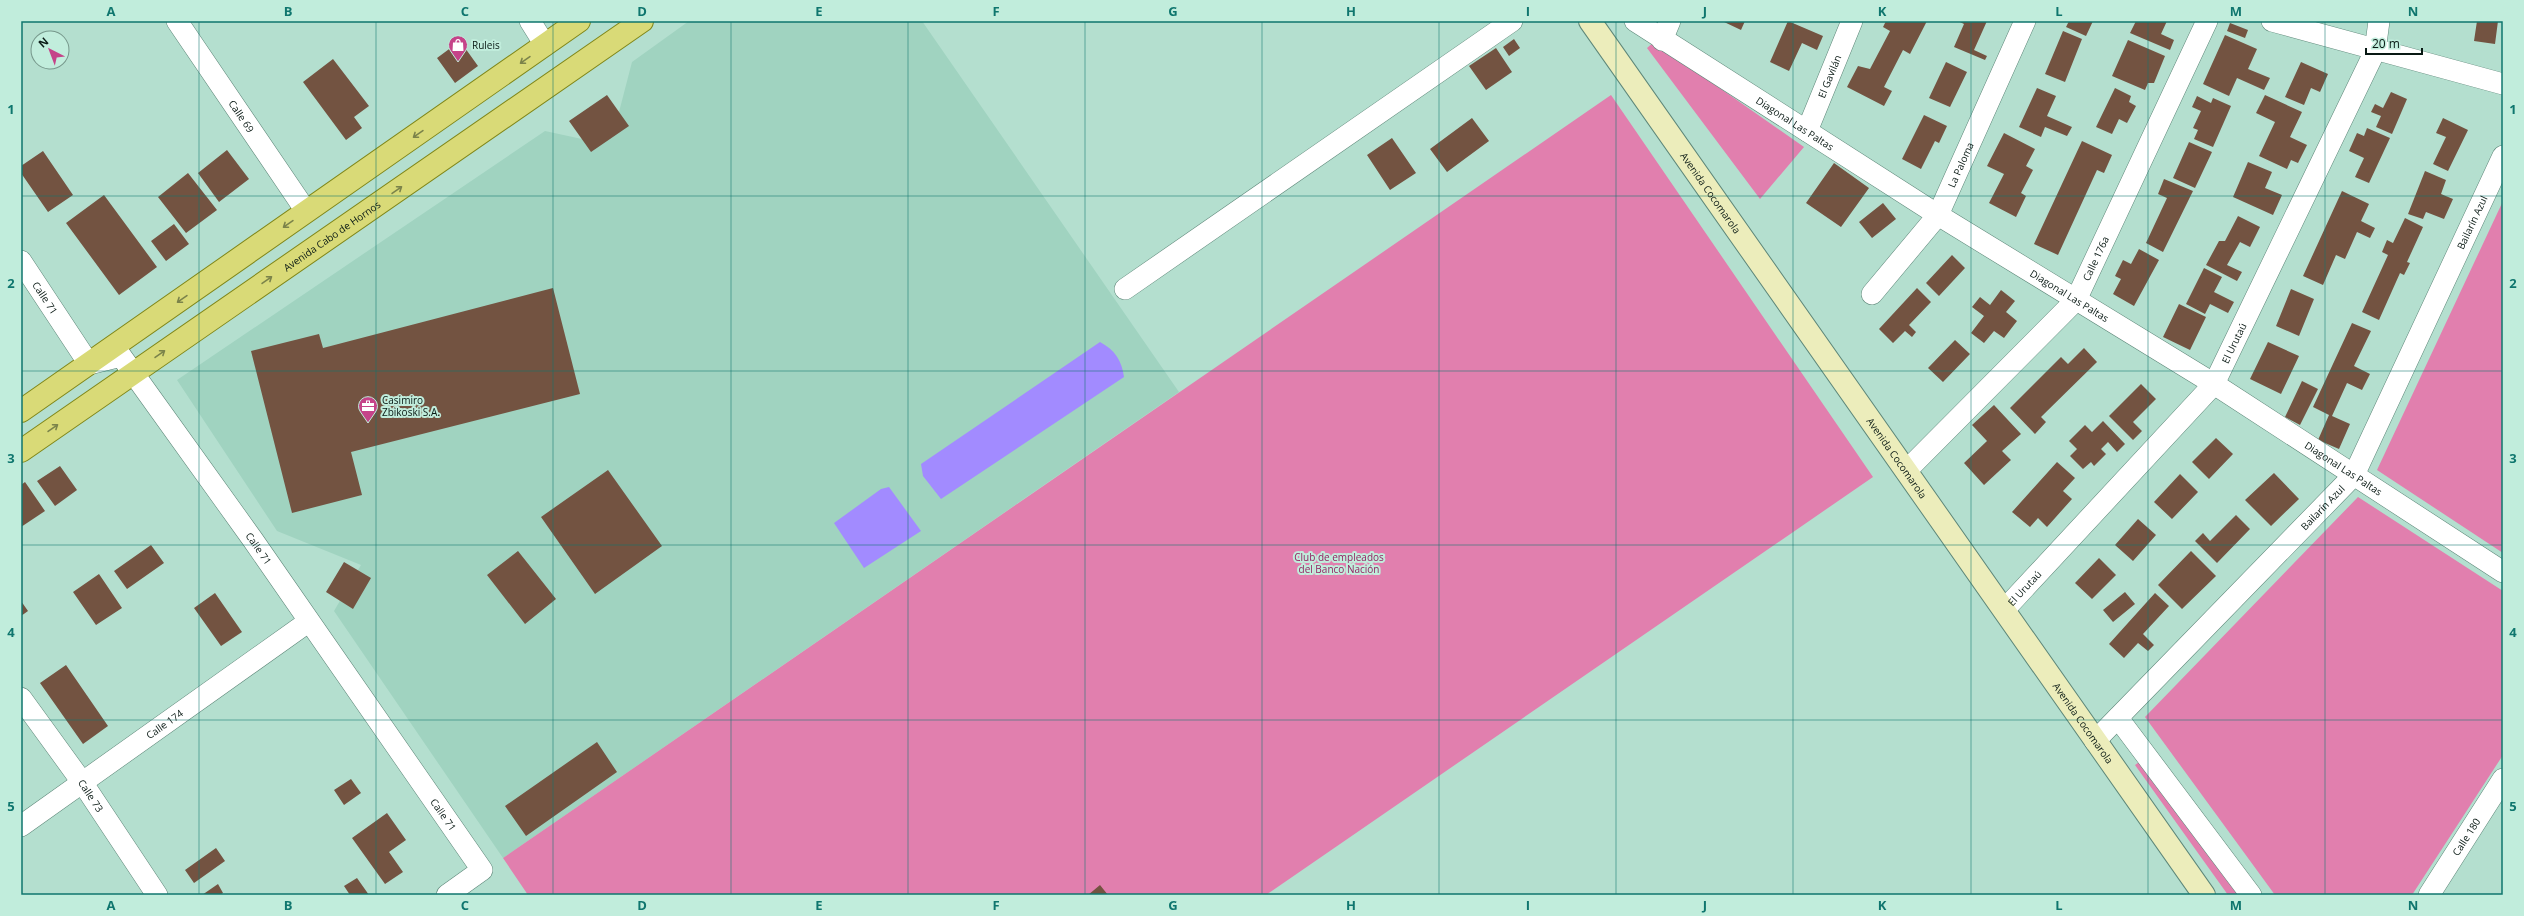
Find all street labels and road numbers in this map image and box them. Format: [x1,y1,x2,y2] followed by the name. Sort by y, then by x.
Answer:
[1814,53,1844,100] street label: El Gavilán
[1753,93,1837,154] street label: Diagonal Las Paltas
[226,97,258,135] street label: Calle 69
[1944,140,1977,190] street label: La Paloma
[1677,149,1744,236] street label: Avenida Cocomarola
[2453,193,2491,252] street label: Bailarín Azul
[280,197,383,274] street label: Avenida Cabo de Hornos
[2079,234,2112,283] street label: Calle 176a
[2028,266,2112,325] street label: Diagonal Las Paltas
[29,279,61,317] street label: Calle 71
[2218,320,2250,366] street label: El Urutaú
[1864,415,1930,501] street label: Avenida Cocomarola
[2302,438,2385,499] street label: Diagonal Las Paltas
[2297,482,2348,533] street label: Bailarín Azul
[243,529,275,567] street label: Calle 71
[2004,567,2044,609] street label: El Urutaú
[2050,680,2117,766] street label: Avenida Cocomarola
[143,706,186,742] street label: Calle 174
[75,776,107,815] street label: Calle 73
[427,795,460,834] street label: Calle 71
[2449,815,2484,858] street label: Calle 180

